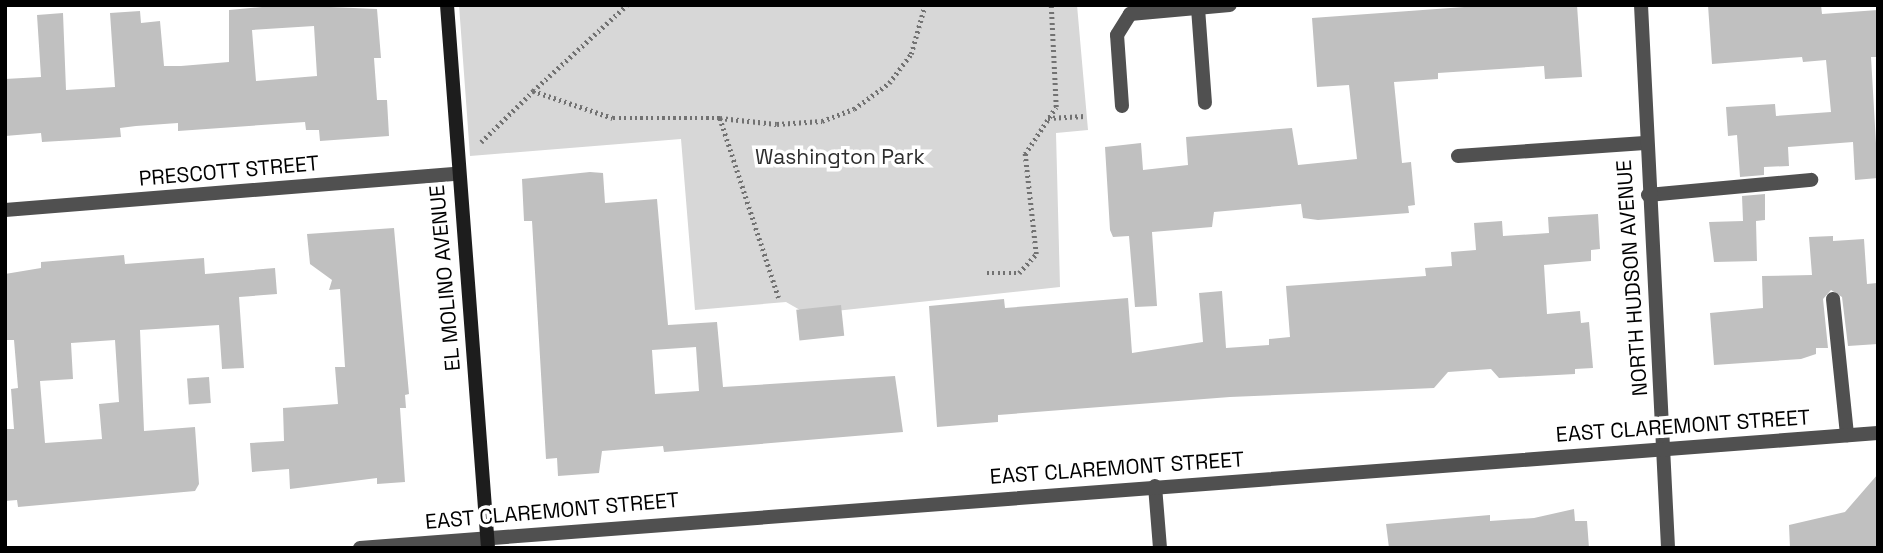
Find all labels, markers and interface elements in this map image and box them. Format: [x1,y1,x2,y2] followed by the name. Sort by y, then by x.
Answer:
[755,144,925,170] park label: Washington Park
[138,151,320,191] street label: PRESCOTT STREET
[1611,159,1653,397] street label: NORTH HUDSON AVENUE
[424,183,466,373] street label: EL MOLINO AVENUE
[1554,405,1812,447] street label: EAST CLAREMONT STREET
[988,447,1246,489] street label: EAST CLAREMONT STREET
[423,487,681,535] street label: EAST CLAREMONT STREET

